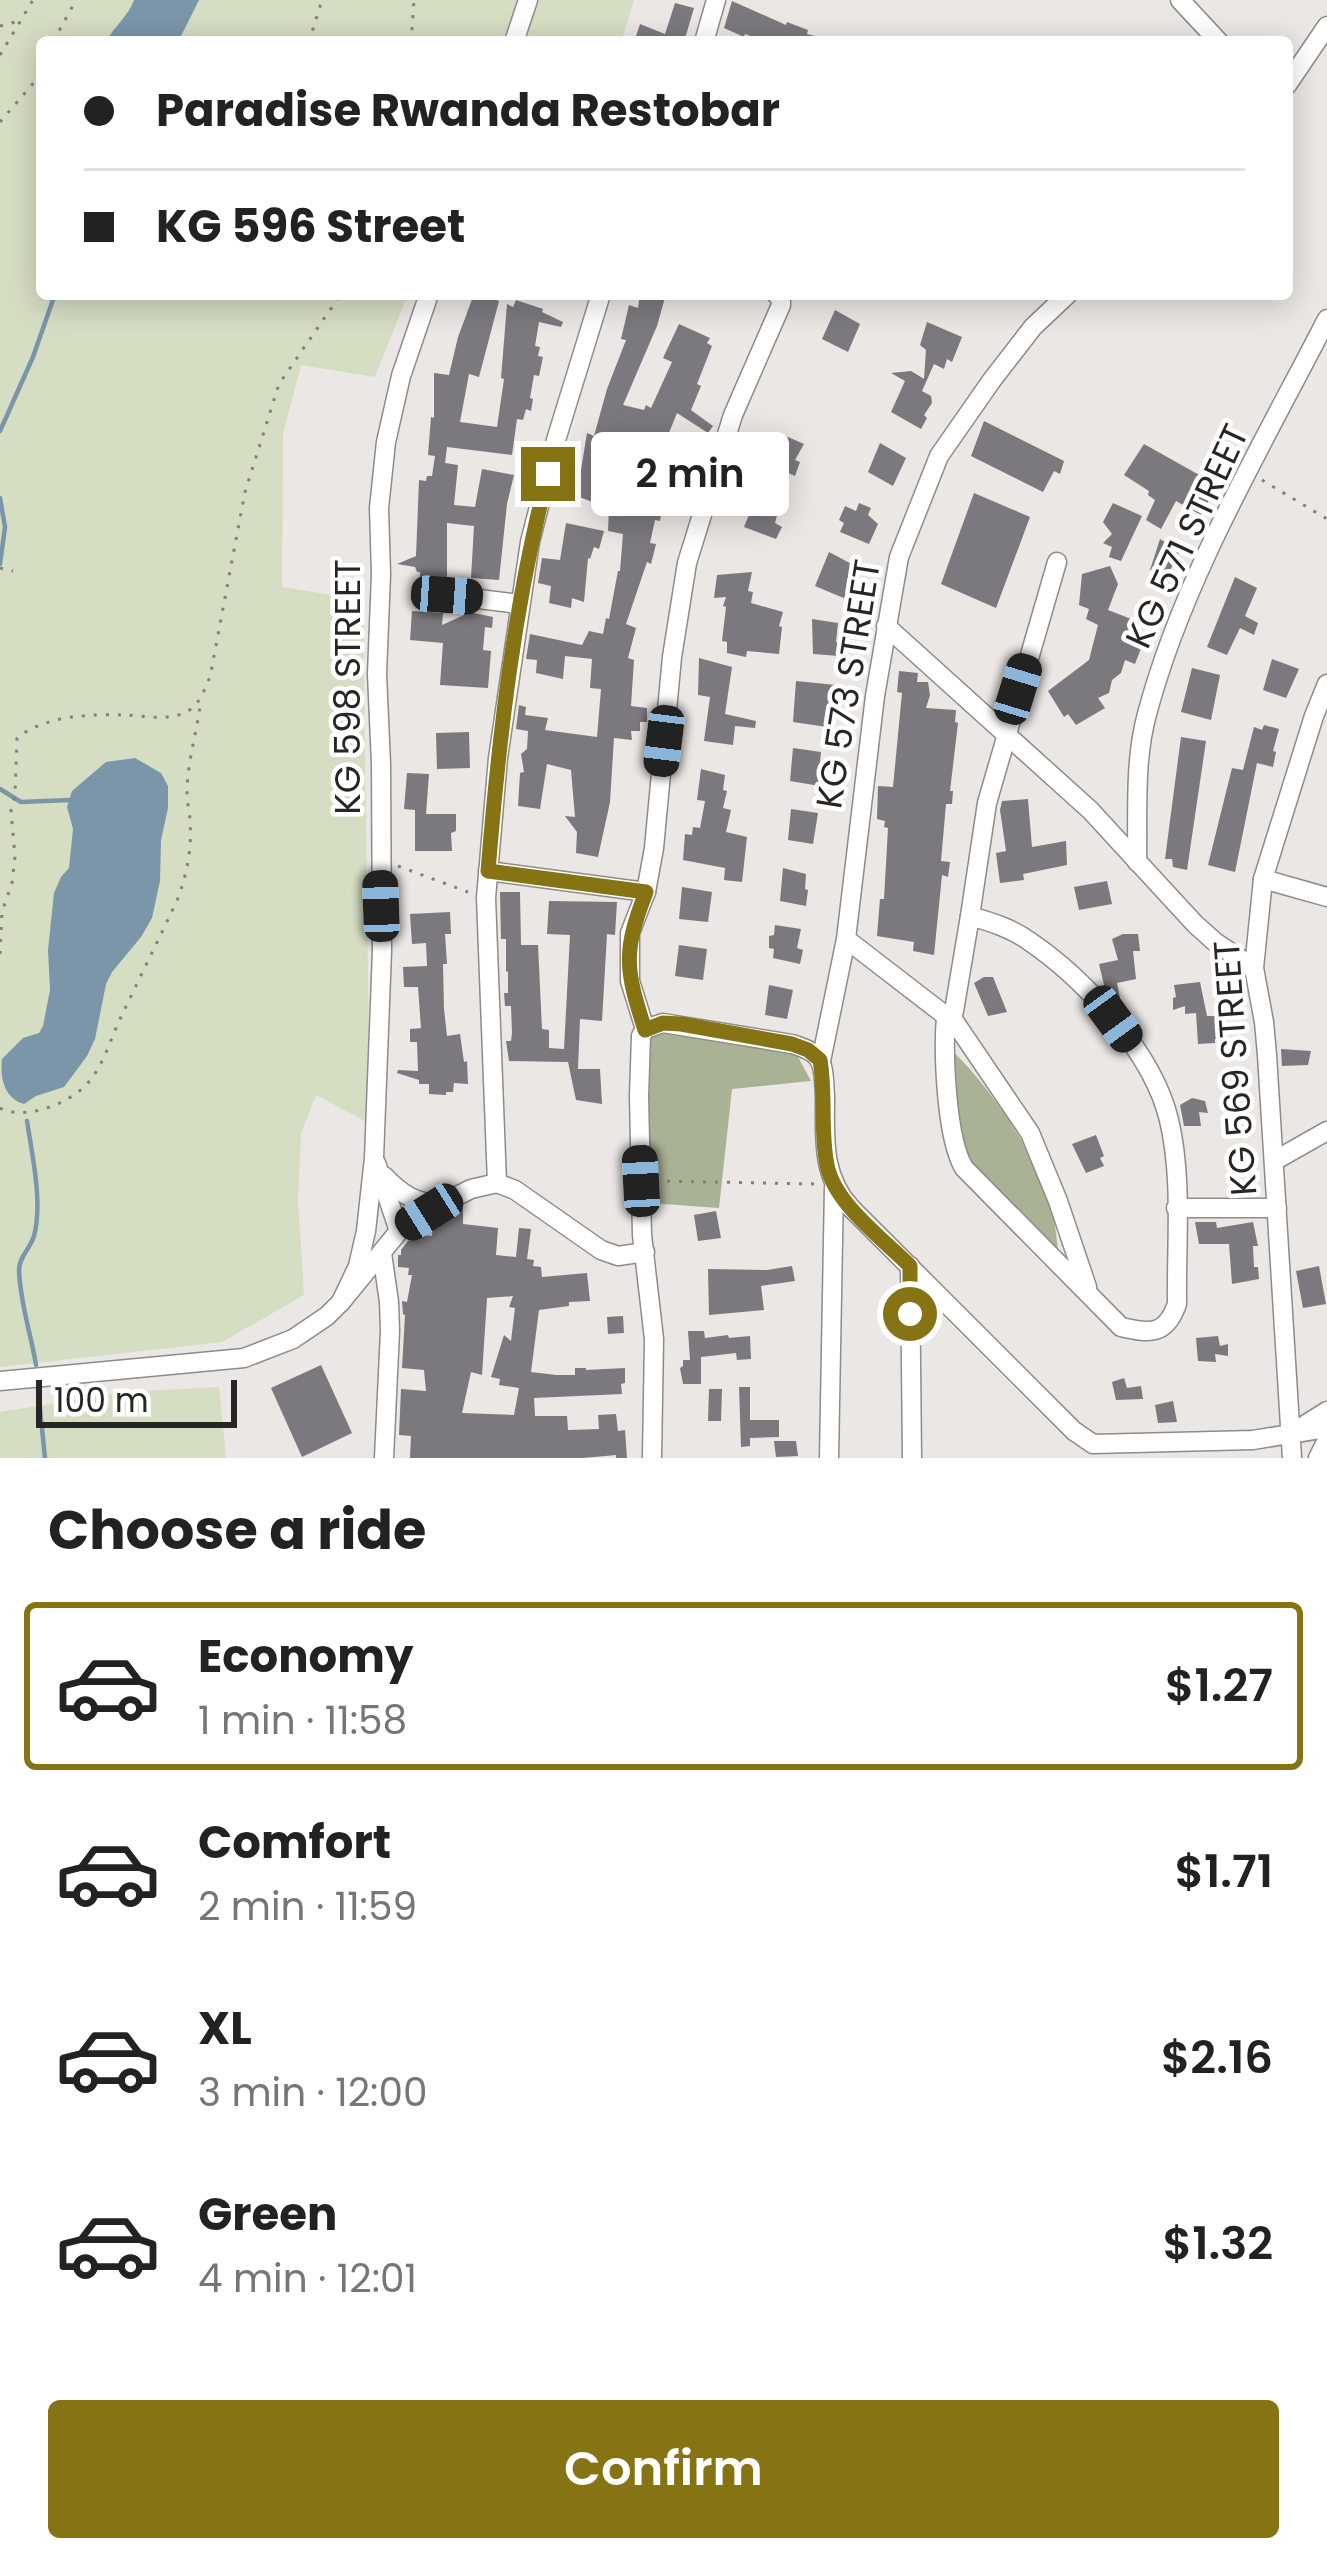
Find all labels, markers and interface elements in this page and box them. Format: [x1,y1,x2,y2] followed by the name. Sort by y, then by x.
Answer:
[156,79,780,142] text: Paradise Rwanda Restobar
[156,195,465,258] text: KG 596 Street
[1113,416,1261,656] street label: KG 571 STREET
[590,432,788,516] callout: 2 min
[635,446,745,501] text: 2 min
[521,447,575,501] route end
[803,556,893,812] street label: KG 573 STREET
[322,559,373,815] street label: KG 598 STREET
[410,575,484,615] car
[990,649,1046,729] car
[642,703,686,779] car
[362,869,400,943] car
[1201,939,1269,1197] street label: KG 569 STREET
[1077,979,1149,1059] car
[621,1144,661,1218] car
[389,1178,469,1246] car
[883,1287,937,1341] route start
[36,1374,237,1427] scale bar
[54,1377,149,1424] text: 100 m
[48,1492,426,1568] text: Choose a ride
[198,1625,413,1688] text: Economy
[54,1632,162,1740] icon: car
[1165,1654,1273,1717] text: $1.27
[198,1693,407,1748] text: 1 min · 11:58
[198,1811,391,1874] text: Comfort
[54,1818,162,1926] icon: car
[1175,1840,1273,1903] text: $1.71
[198,1879,417,1934] text: 2 min · 11:59
[198,1997,252,2060] text: XL
[54,2004,162,2112] icon: car
[1161,2026,1273,2089] text: $2.16
[198,2065,427,2120] text: 3 min · 12:00
[198,2183,337,2246] text: Green
[54,2190,162,2298] icon: car
[1163,2212,1273,2275] text: $1.32
[198,2251,417,2306] text: 4 min · 12:01
[48,2400,1279,2538] button: Confirm

